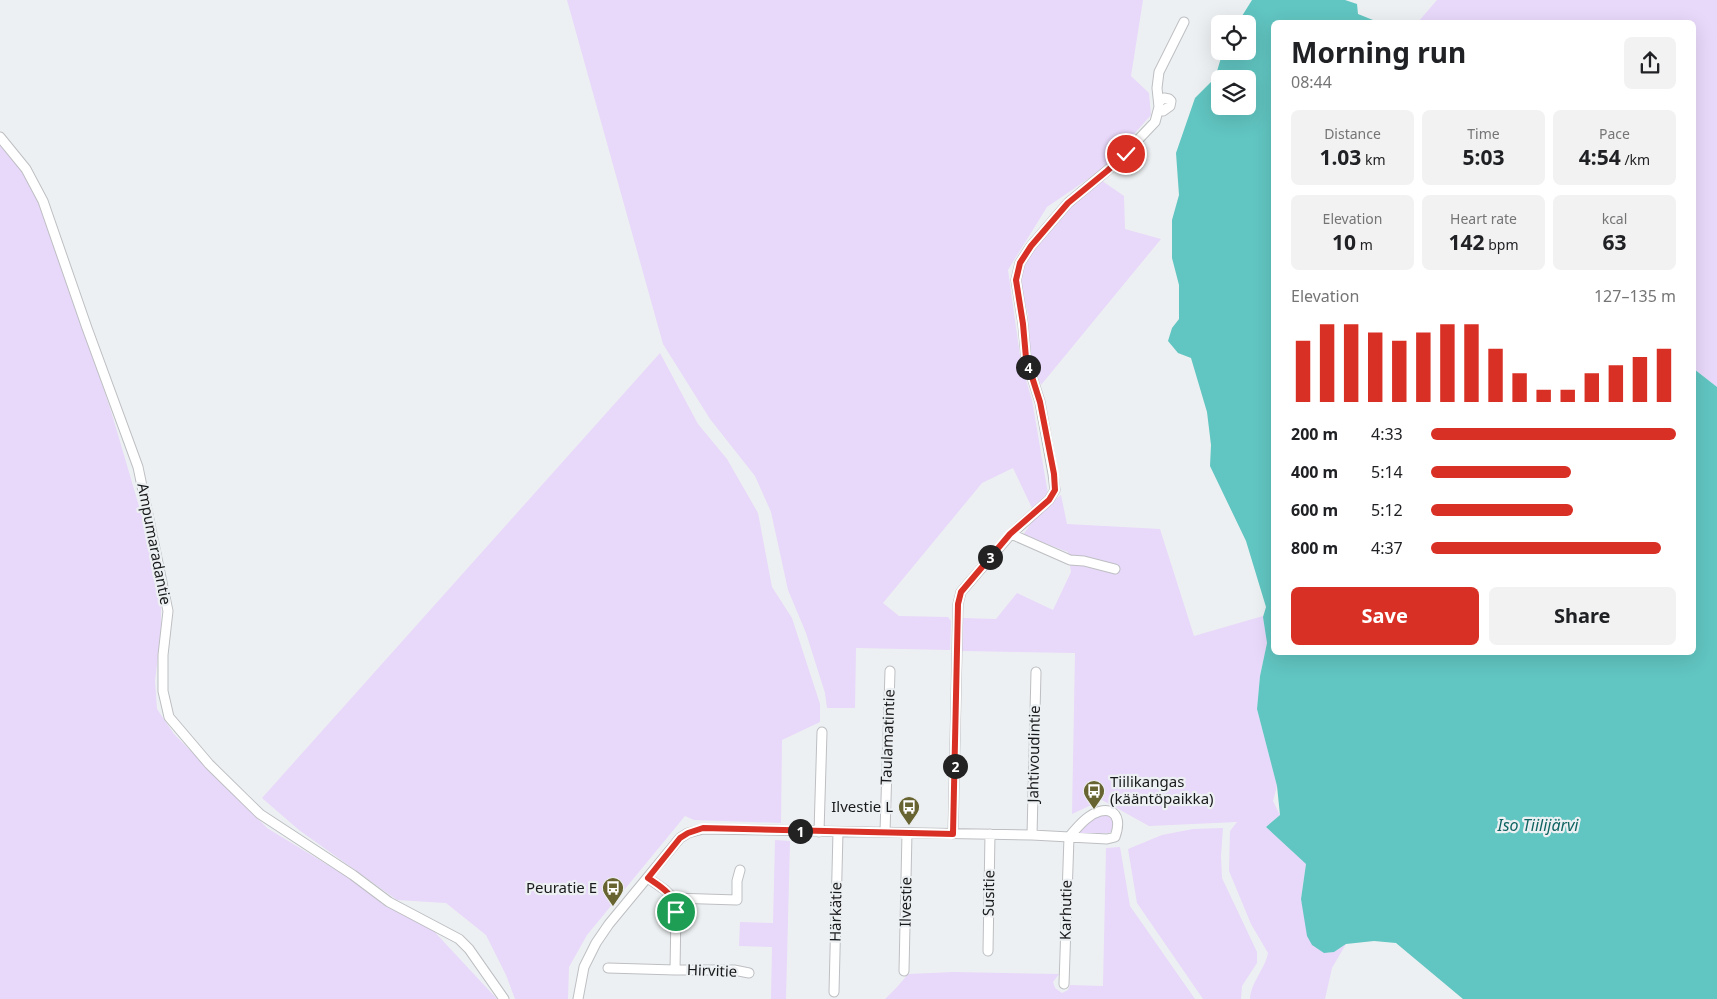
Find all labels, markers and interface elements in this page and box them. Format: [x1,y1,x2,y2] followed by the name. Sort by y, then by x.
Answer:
[1211,15,1256,115] map controls
[1211,15,1256,60] button: locate
[1291,33,1466,71] text: Morning run
[1624,37,1676,89] button: share
[1211,70,1256,115] button: layers
[1291,71,1332,93] text: 08:44
[1324,124,1381,143] text: Distance
[1467,124,1500,143] text: Time
[1599,124,1630,143] text: Pace
[1105,133,1147,175] pin
[1112,140,1140,168] icon: check
[1319,143,1361,171] text: 1.03
[1463,143,1504,171] text: 5:03
[1579,143,1621,171] text: 4:54
[1361,150,1386,169] text: km
[1621,150,1650,169] text: /km
[1323,209,1382,228] text: Elevation
[1450,209,1517,228] text: Heart rate
[1602,209,1627,228] text: kcal
[1332,228,1356,256] text: 10
[1449,228,1485,256] text: 142
[1602,228,1627,256] text: 63
[1356,235,1373,254] text: m
[1485,235,1519,254] text: bpm
[1291,285,1359,307] text: Elevation
[1594,285,1676,307] text: 127–135 m
[1016,354,1040,380] pin: 4
[1024,358,1033,377] text: 4
[1291,423,1338,445] text: 200 m
[1371,423,1403,445] text: 4:33
[1291,461,1338,483] text: 400 m
[1371,461,1403,483] text: 5:14
[133,481,177,606] street label: Ampumaradantie
[1291,499,1338,521] text: 600 m
[1371,499,1403,521] text: 5:12
[1291,537,1338,559] text: 800 m
[1371,537,1403,559] text: 4:37
[978,544,1002,570] pin: 3
[986,548,995,567] text: 3
[1291,587,1479,645] button: Save
[1489,587,1676,645] button: Share
[875,689,899,785] street label: Taulamatintie
[1022,705,1044,805] street label: Jahtivoudintie
[942,754,968,778] pin: 2
[951,757,960,776] text: 2
[1110,771,1214,808] place label: Tiilikangas (kääntöpaikka)
[1082,779,1106,810] bus stop icon: Tiilikangas (kääntöpaikka)
[897,795,921,826] bus stop icon: Ilvestie L
[831,796,893,816] place label: Ilvestie L
[1497,814,1579,836] water label: Iso Tiilijärvi
[788,818,812,844] pin: 1
[796,822,805,841] text: 1
[978,870,998,916] street label: Susitie
[601,876,625,907] bus stop icon: Peuratie E
[526,877,597,897] place label: Peuratie E
[895,877,915,927] street label: Ilvestie
[1054,880,1076,940] street label: Karhutie
[824,882,846,942] street label: Härkätie
[655,891,697,933] pin
[662,898,690,926] icon: arrive
[686,959,738,981] street label: Hirvitie

